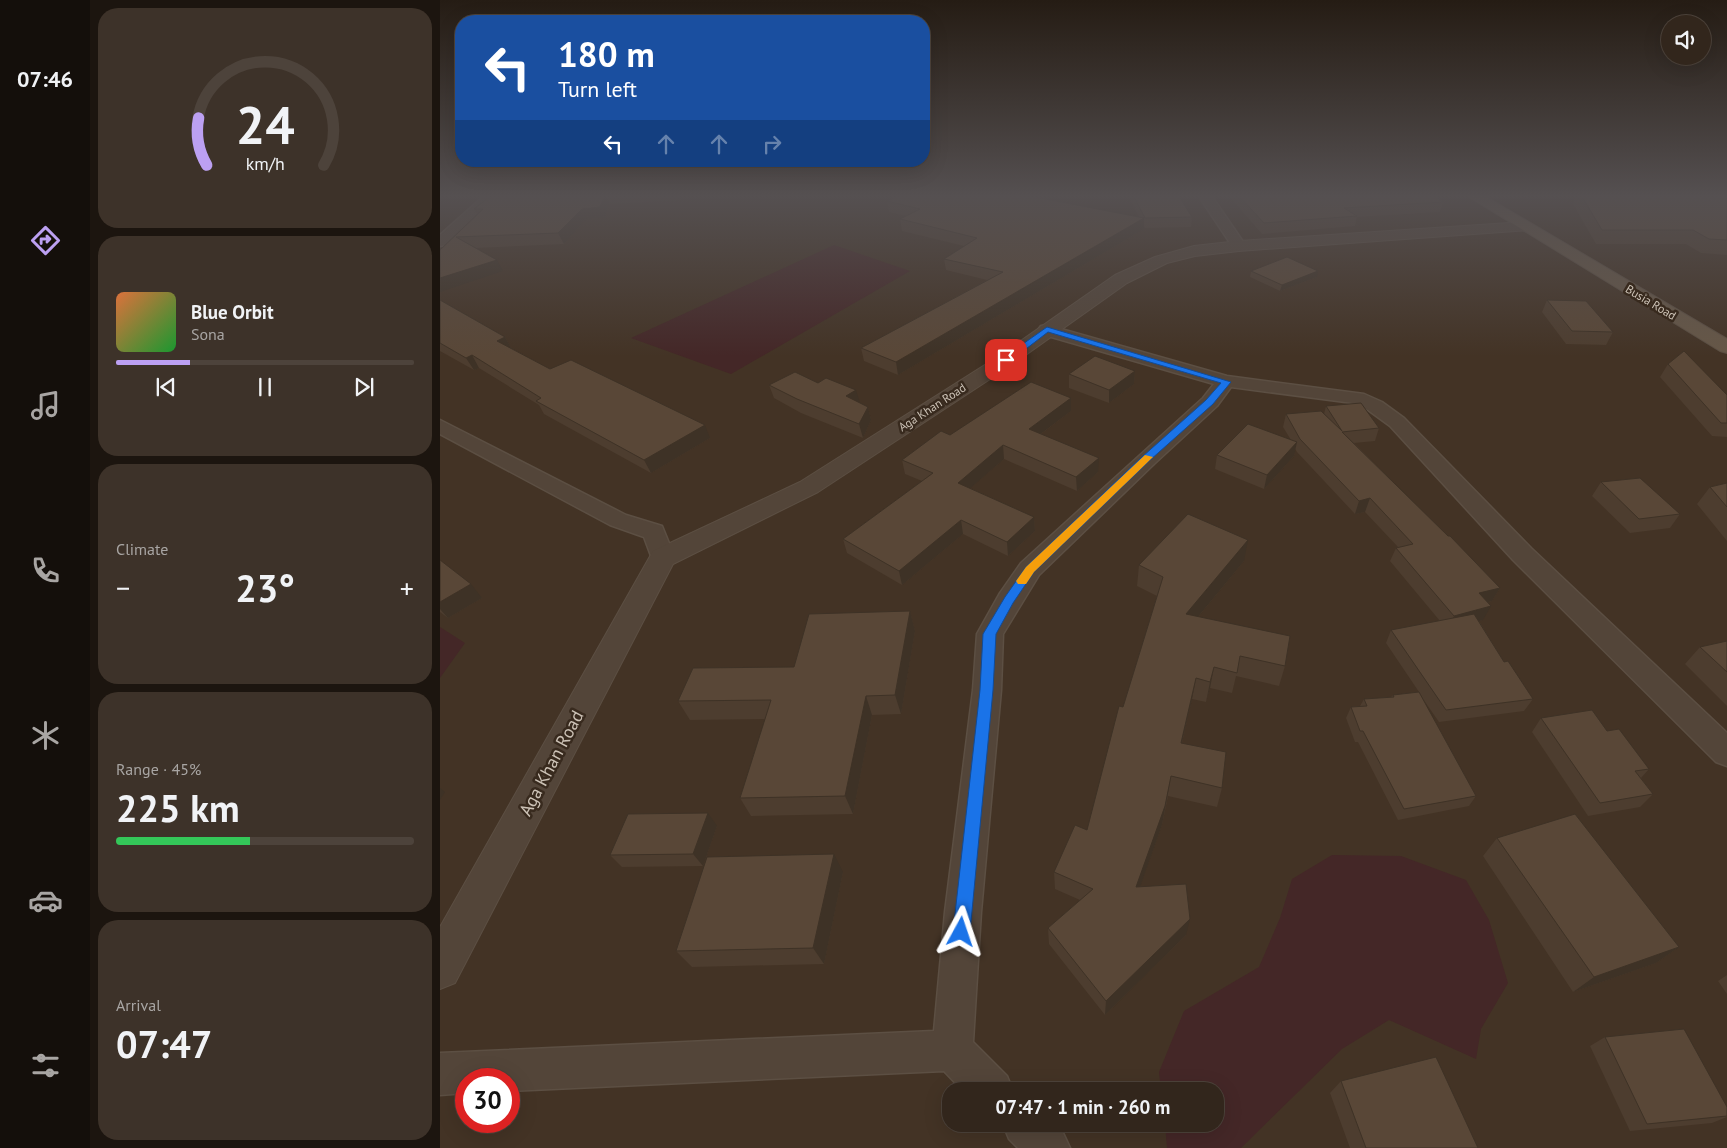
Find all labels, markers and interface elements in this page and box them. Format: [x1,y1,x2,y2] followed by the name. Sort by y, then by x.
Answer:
[1661,15,1711,65] map controls
[1661,15,1711,65] button: sound
[558,31,655,77] text: 180 m
[475,35,540,100] icon: left
[17,65,73,93] text: 07:46
[558,75,637,103] text: Turn left
[236,91,294,158] text: 24
[599,130,627,158] icon: left
[652,130,680,158] icon: ahead
[705,130,733,158] icon: ahead
[758,130,786,158] icon: right
[245,152,285,175] text: km/h
[28,223,63,258] icon: directions
[1623,281,1679,323] street label: Busia Road
[191,300,274,324] text: Blue Orbit
[191,324,225,344] text: Sona
[985,339,1027,381] pin
[992,346,1020,374] icon: arrive
[152,373,180,401] icon: previous
[251,373,279,401] icon: pause
[350,373,378,401] icon: next
[895,380,969,434] street label: Aga Khan Road
[28,388,63,423] icon: music
[116,539,168,559] text: Climate
[28,553,63,588] icon: phone
[235,563,295,612] text: 23°
[116,569,130,606] text: −
[400,569,414,606] text: +
[514,706,588,820] street label: Aga Khan Road
[28,718,63,753] icon: climate
[116,759,201,779] text: Range · 45%
[116,783,240,832] text: 225 km
[28,883,63,918] icon: car
[934,905,986,957] position arrow
[116,995,161,1015] text: Arrival
[116,1019,212,1068] text: 07:47
[28,1048,63,1083] icon: filters
[455,1068,520,1133] speed limit sign: 30
[996,1095,1170,1119] text: 07:47 · 1 min · 260 m

